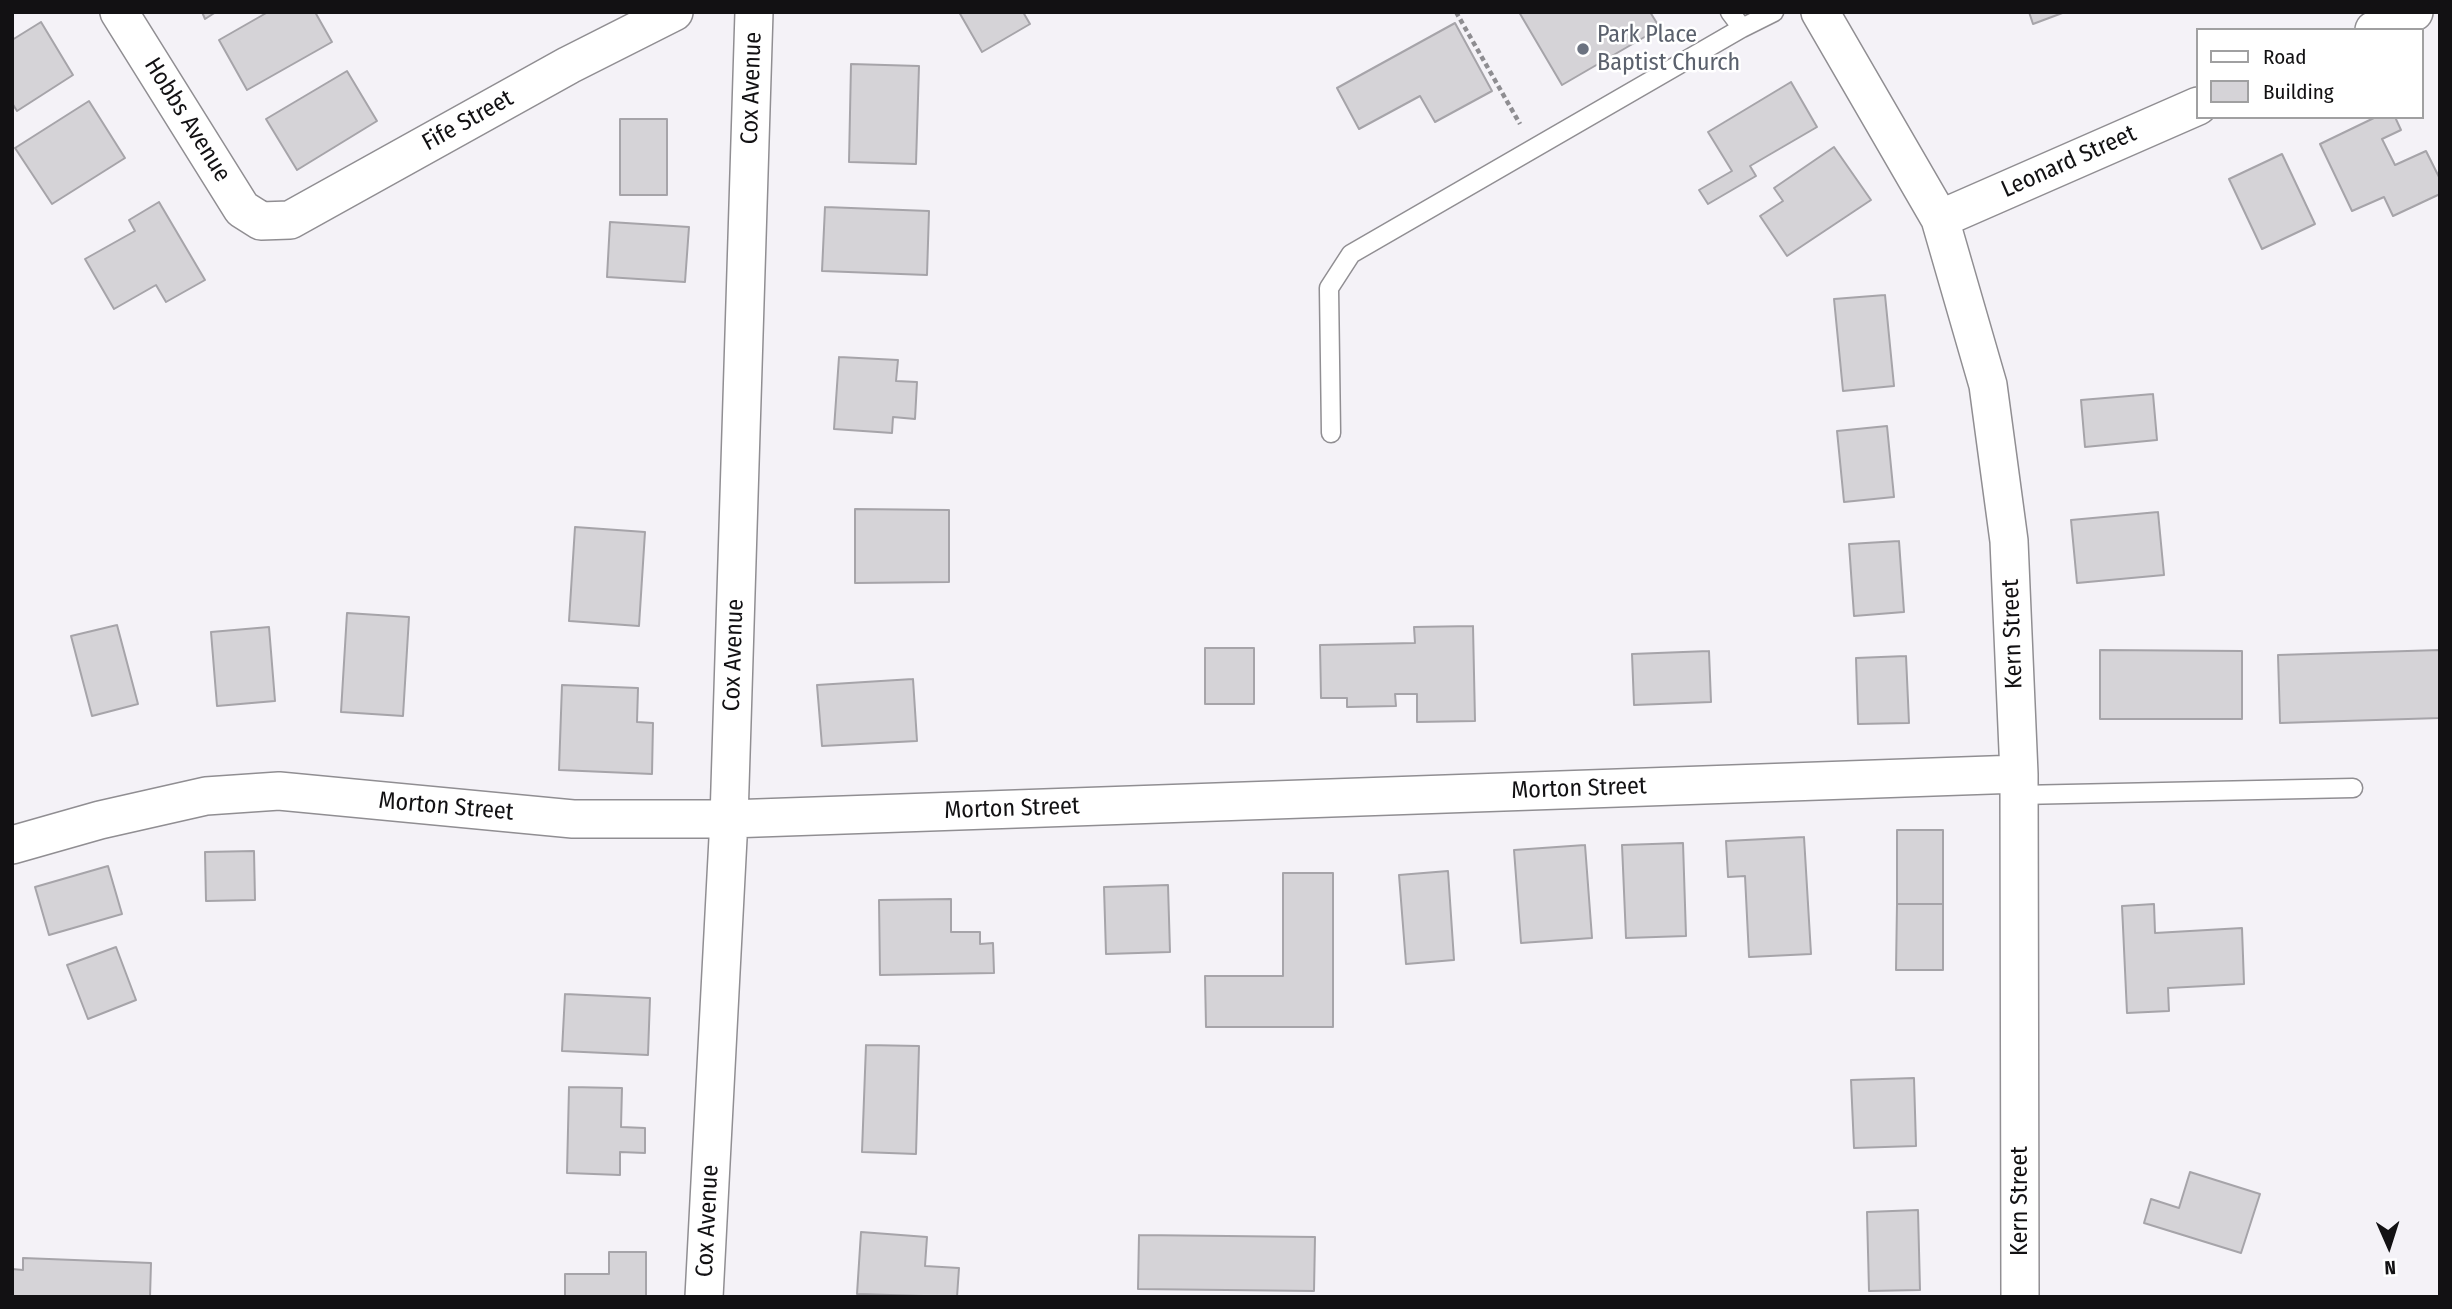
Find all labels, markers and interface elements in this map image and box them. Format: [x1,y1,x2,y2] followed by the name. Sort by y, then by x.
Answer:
[1597,21,1740,77] place label: Park Place Baptist Church
[2196,28,2424,119] legend
[736,31,768,145] street label: Cox Avenue
[1575,41,1591,57] marker: Park Place Baptist Church
[2263,44,2307,70] text: Road
[138,53,236,187] street label: Hobbs Avenue
[2263,79,2334,105] text: Building
[418,84,518,158] street label: Fife Street
[1997,120,2141,204] street label: Leonard Street
[1997,579,2029,689] street label: Kern Street
[718,598,750,712] street label: Cox Avenue
[1511,772,1647,806] street label: Morton Street
[377,787,515,827] street label: Morton Street
[944,792,1080,826] street label: Morton Street
[2006,1146,2034,1256] street label: Kern Street
[691,1164,725,1278] street label: Cox Avenue
[2354,1211,2424,1281] north arrow
[2384,1256,2396,1279] text: N

